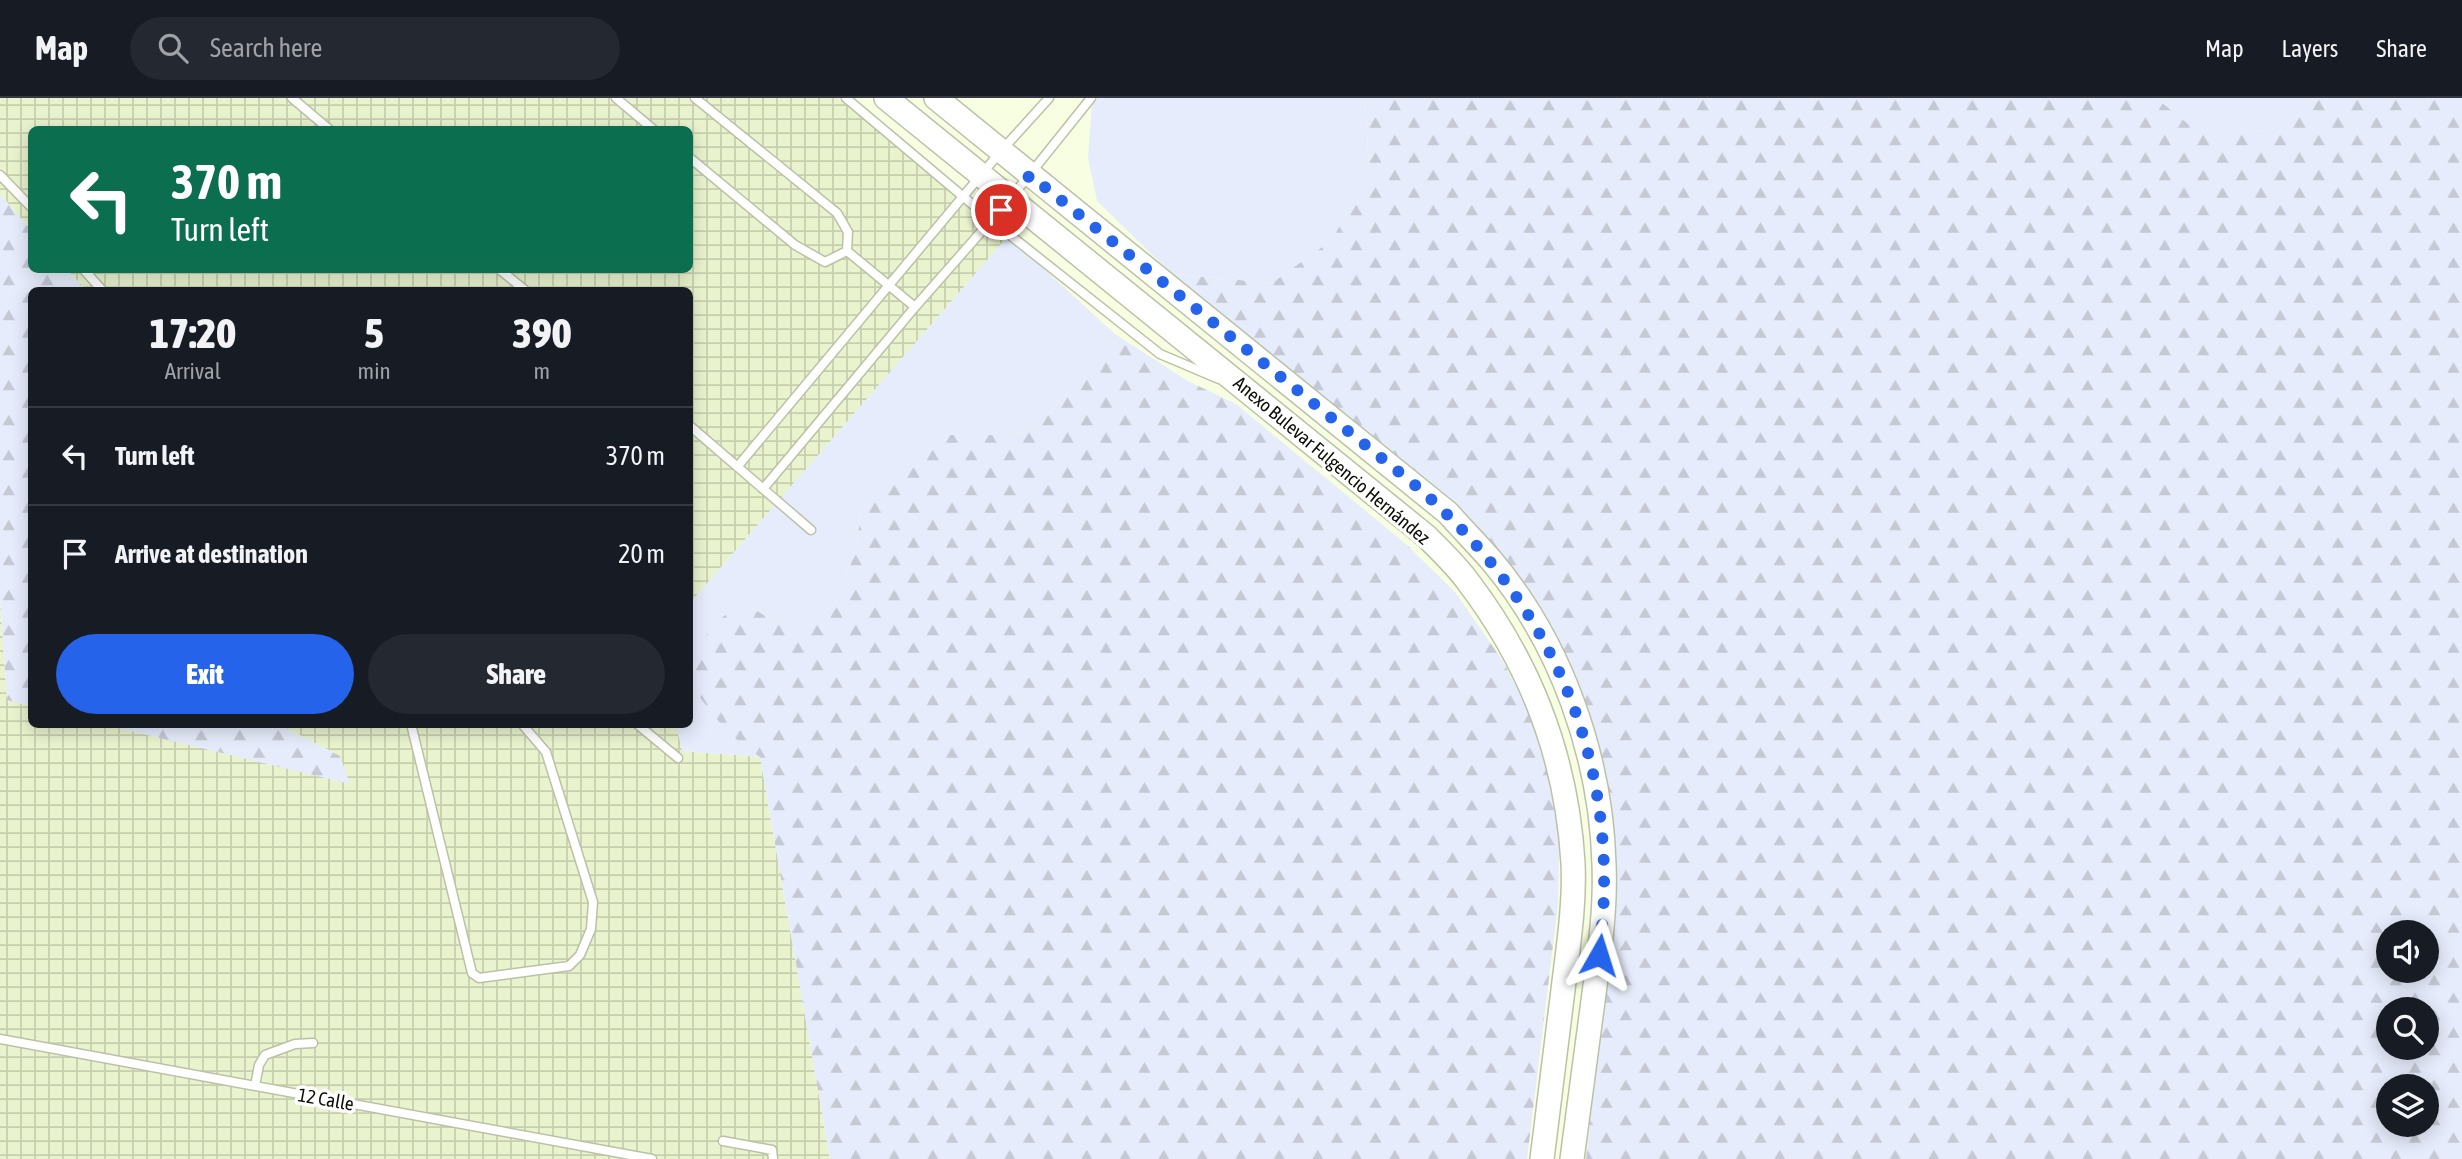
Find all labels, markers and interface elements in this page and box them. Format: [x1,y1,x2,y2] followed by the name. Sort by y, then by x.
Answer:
[130,17,620,80] search box
[35,29,88,67] text: Map
[154,29,192,67] icon: search
[210,33,322,63] text: Search here
[2205,35,2244,62] text: Map
[2282,35,2338,62] text: Layers
[2376,35,2427,62] text: Share
[171,153,282,209] text: 370 m
[56,154,147,245] icon: left
[971,180,1031,240] pin
[982,191,1020,229] icon: arrive
[171,211,269,248] text: Turn left
[150,309,236,357] text: 17:20
[364,309,384,357] text: 5
[512,309,571,357] text: 390
[165,358,221,384] text: Arrival
[358,358,391,384] text: min
[534,358,550,384] text: m
[1230,372,1435,549] street label: Anexo Bulevar Fulgencio Hernández
[56,437,94,475] icon: left
[115,441,195,471] text: Turn left
[606,441,665,471] text: 370 m
[56,535,94,573] icon: arrive
[115,539,308,569] text: Arrive at destination
[618,539,665,569] text: 20 m
[56,634,354,714] button: Exit
[368,634,665,714] button: Share
[1562,918,1636,992] position arrow
[2376,920,2439,1137] map controls
[2376,920,2439,983] button: sound
[2376,997,2439,1060] button: search
[2376,1074,2439,1137] button: layers
[296,1083,356,1115] street label: 12 Calle

